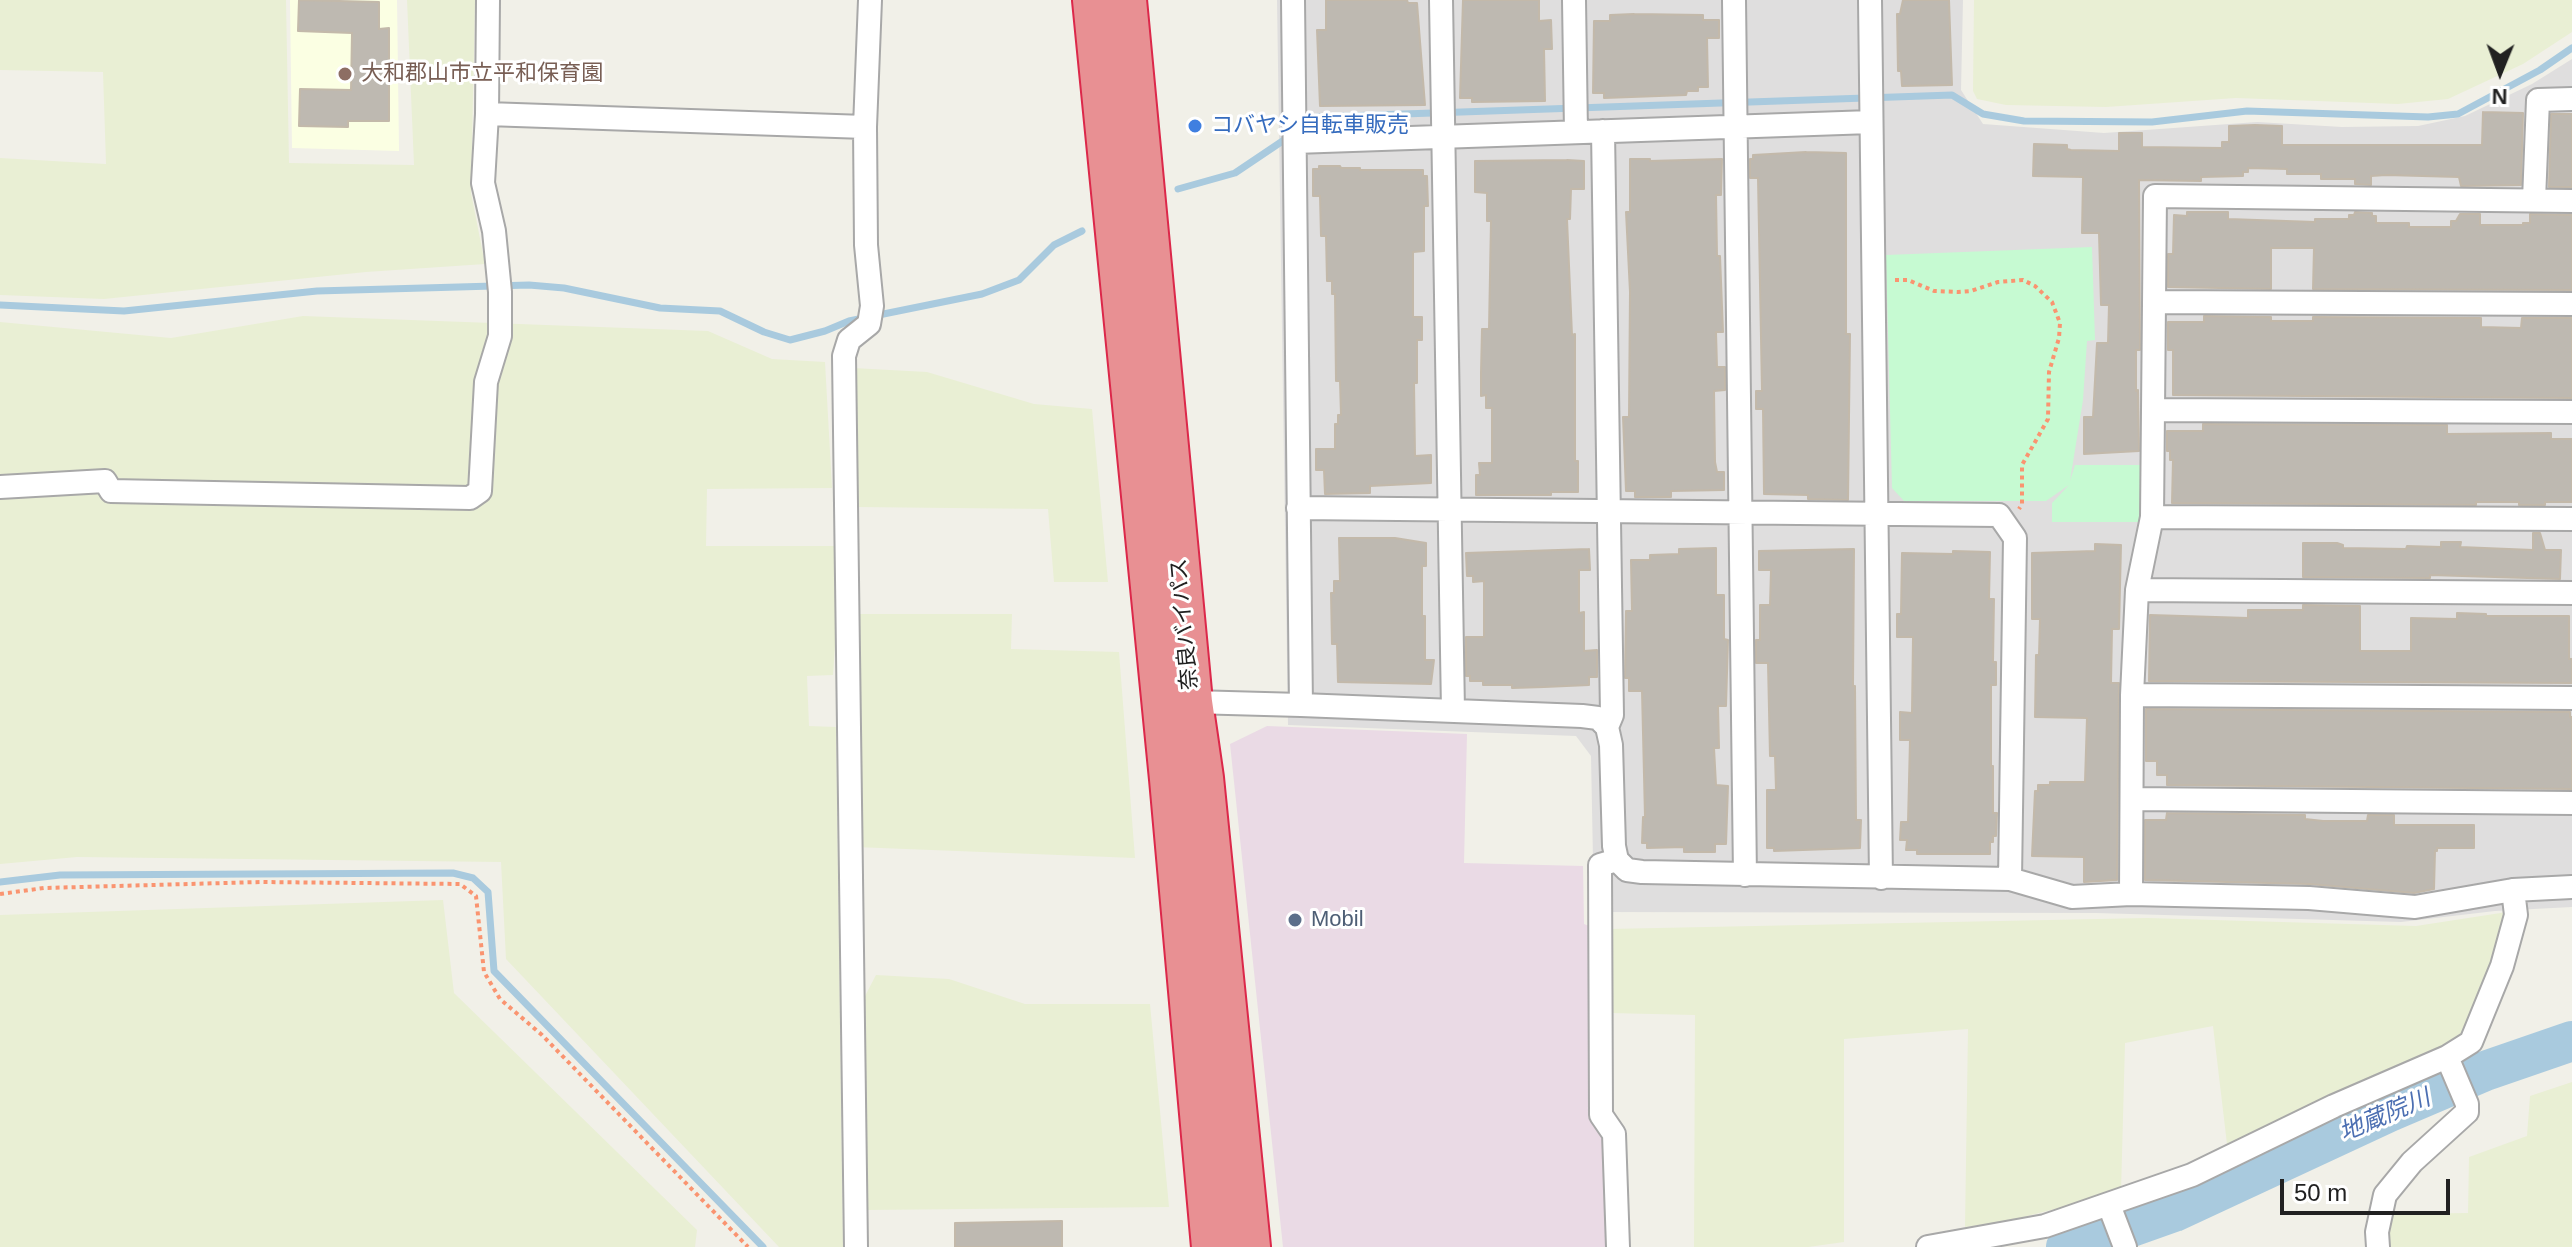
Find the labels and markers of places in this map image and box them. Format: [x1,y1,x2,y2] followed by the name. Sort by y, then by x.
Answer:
[361,61,603,87] place label: 大和郡山市立平和保育園
[336,65,354,83] marker: 大和郡山市立平和保育園
[1211,113,1409,139] place label: コバヤシ自転車販売
[1186,117,1204,135] marker: コバヤシ自転車販売
[1311,907,1364,933] place label: Mobil
[1286,911,1304,929] marker: Mobil

